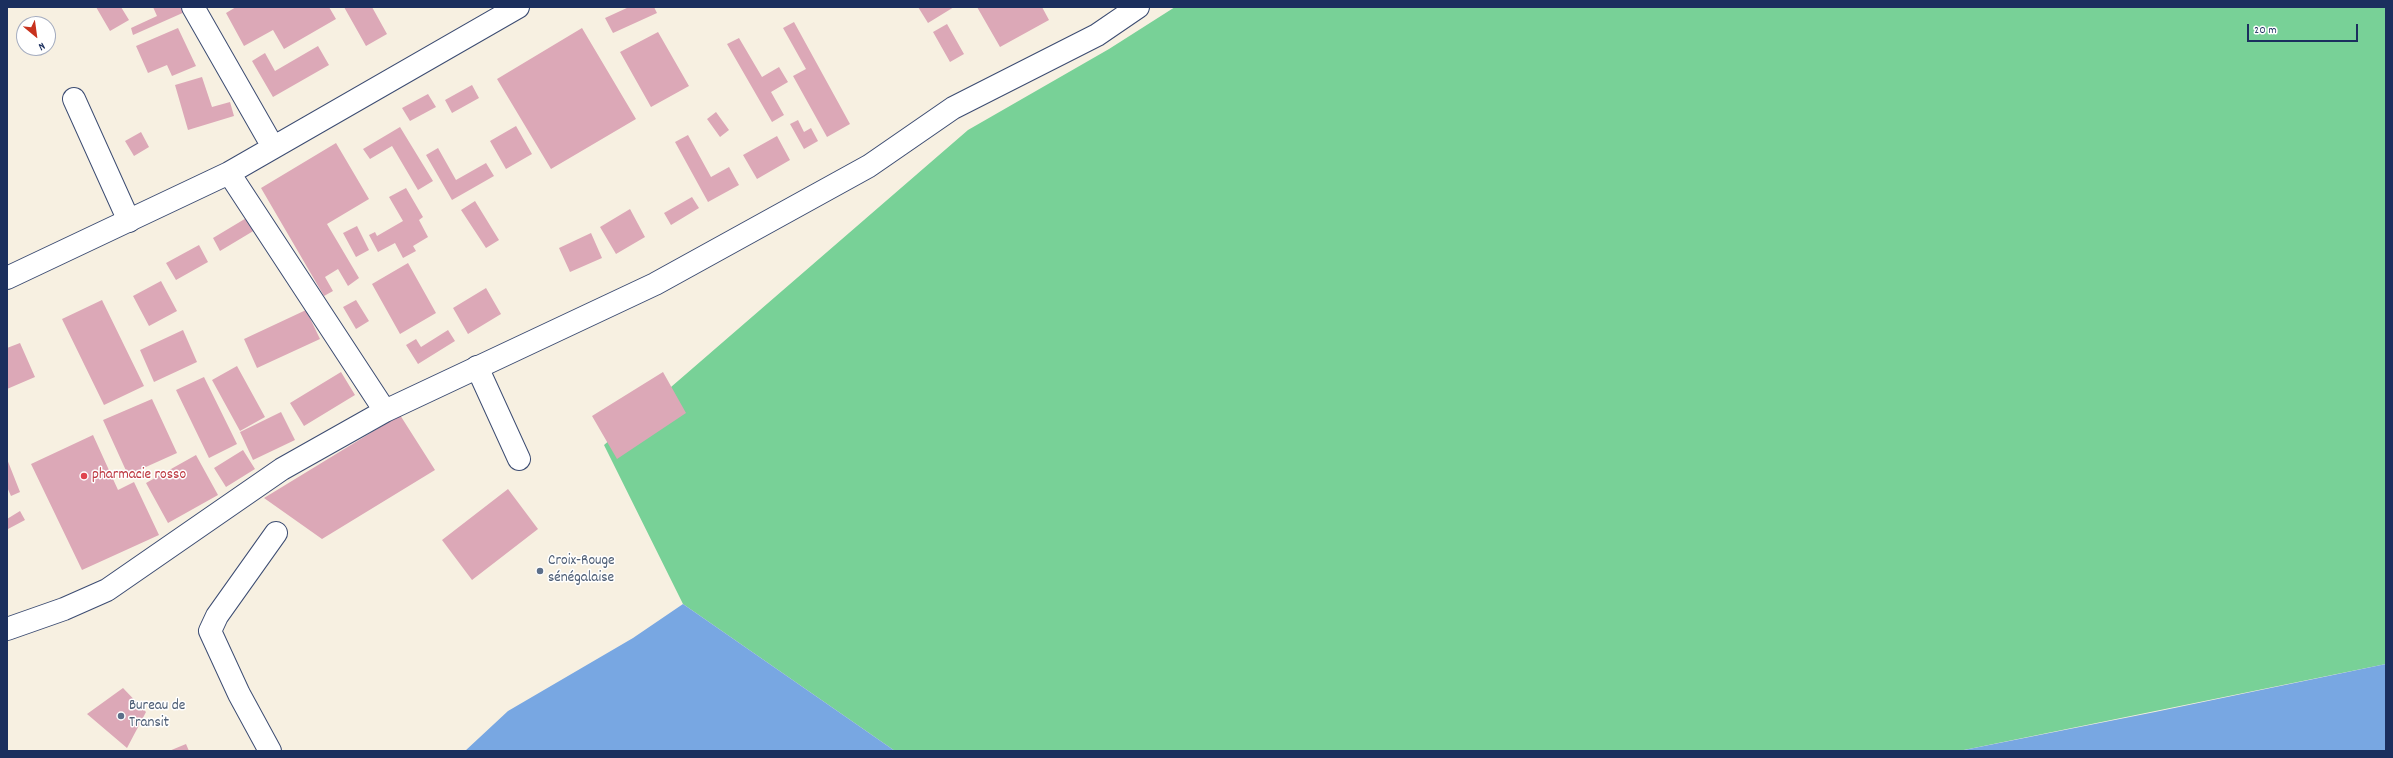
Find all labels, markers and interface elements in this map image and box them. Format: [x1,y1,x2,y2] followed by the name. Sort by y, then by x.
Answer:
[16,16,56,56] north arrow
[2249,16,2360,42] scale bar
[2254,22,2277,39] text: 20 m
[35,37,48,54] text: N
[92,467,186,485] place label: pharmacie rosso
[79,471,89,481] marker: pharmacie rosso
[548,553,615,588] place label: Croix-Rouge sénégalaise
[535,566,545,576] marker: Croix-Rouge sénégalaise
[129,698,185,733] place label: Bureau de Transit
[116,711,126,721] marker: Bureau de Transit

